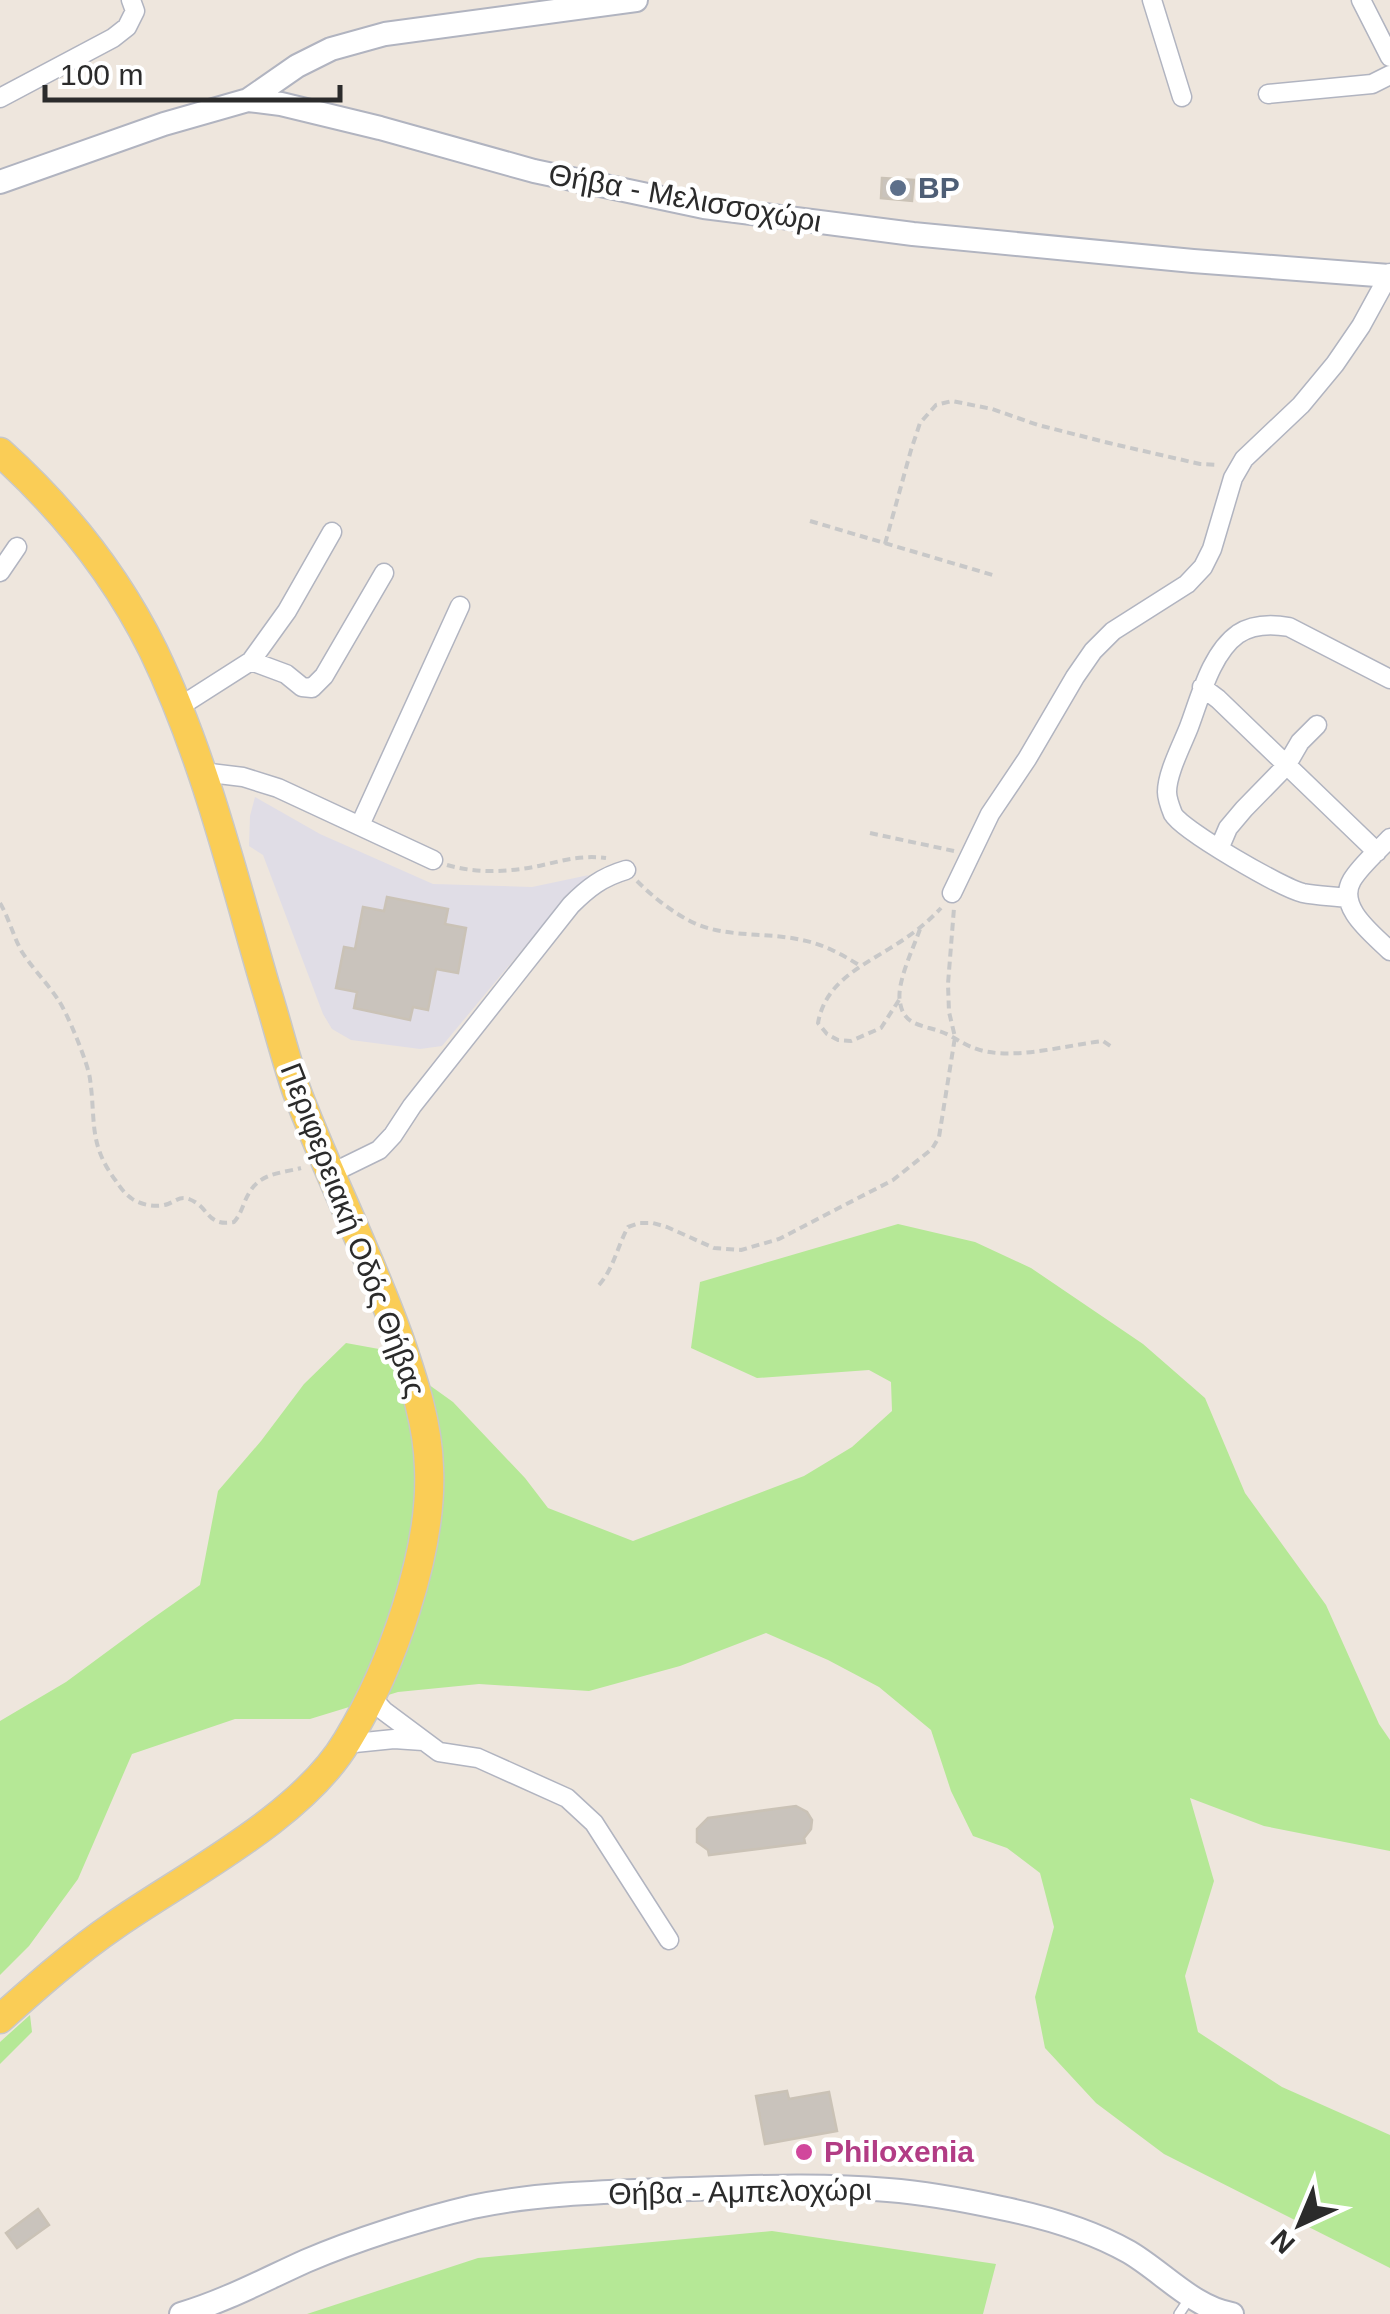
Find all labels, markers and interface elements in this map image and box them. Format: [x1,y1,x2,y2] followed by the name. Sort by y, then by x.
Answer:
[45,40,340,102] scale bar
[60,58,143,91] text: 100 m
[546,157,824,238] street label: Θήβα - Μελισσοχώρι
[918,171,960,204] place label: BP
[887,177,909,199] marker: BP
[275,1058,432,1401] street label: Περιφερειακή Οδός Θήβας
[824,2135,974,2168] place label: Philoxenia
[793,2141,815,2163] marker: Philoxenia
[608,2173,872,2210] street label: Θήβα - Αμπελοχώρι
[1250,2174,1350,2274] north arrow
[1265,2223,1301,2260] text: N

